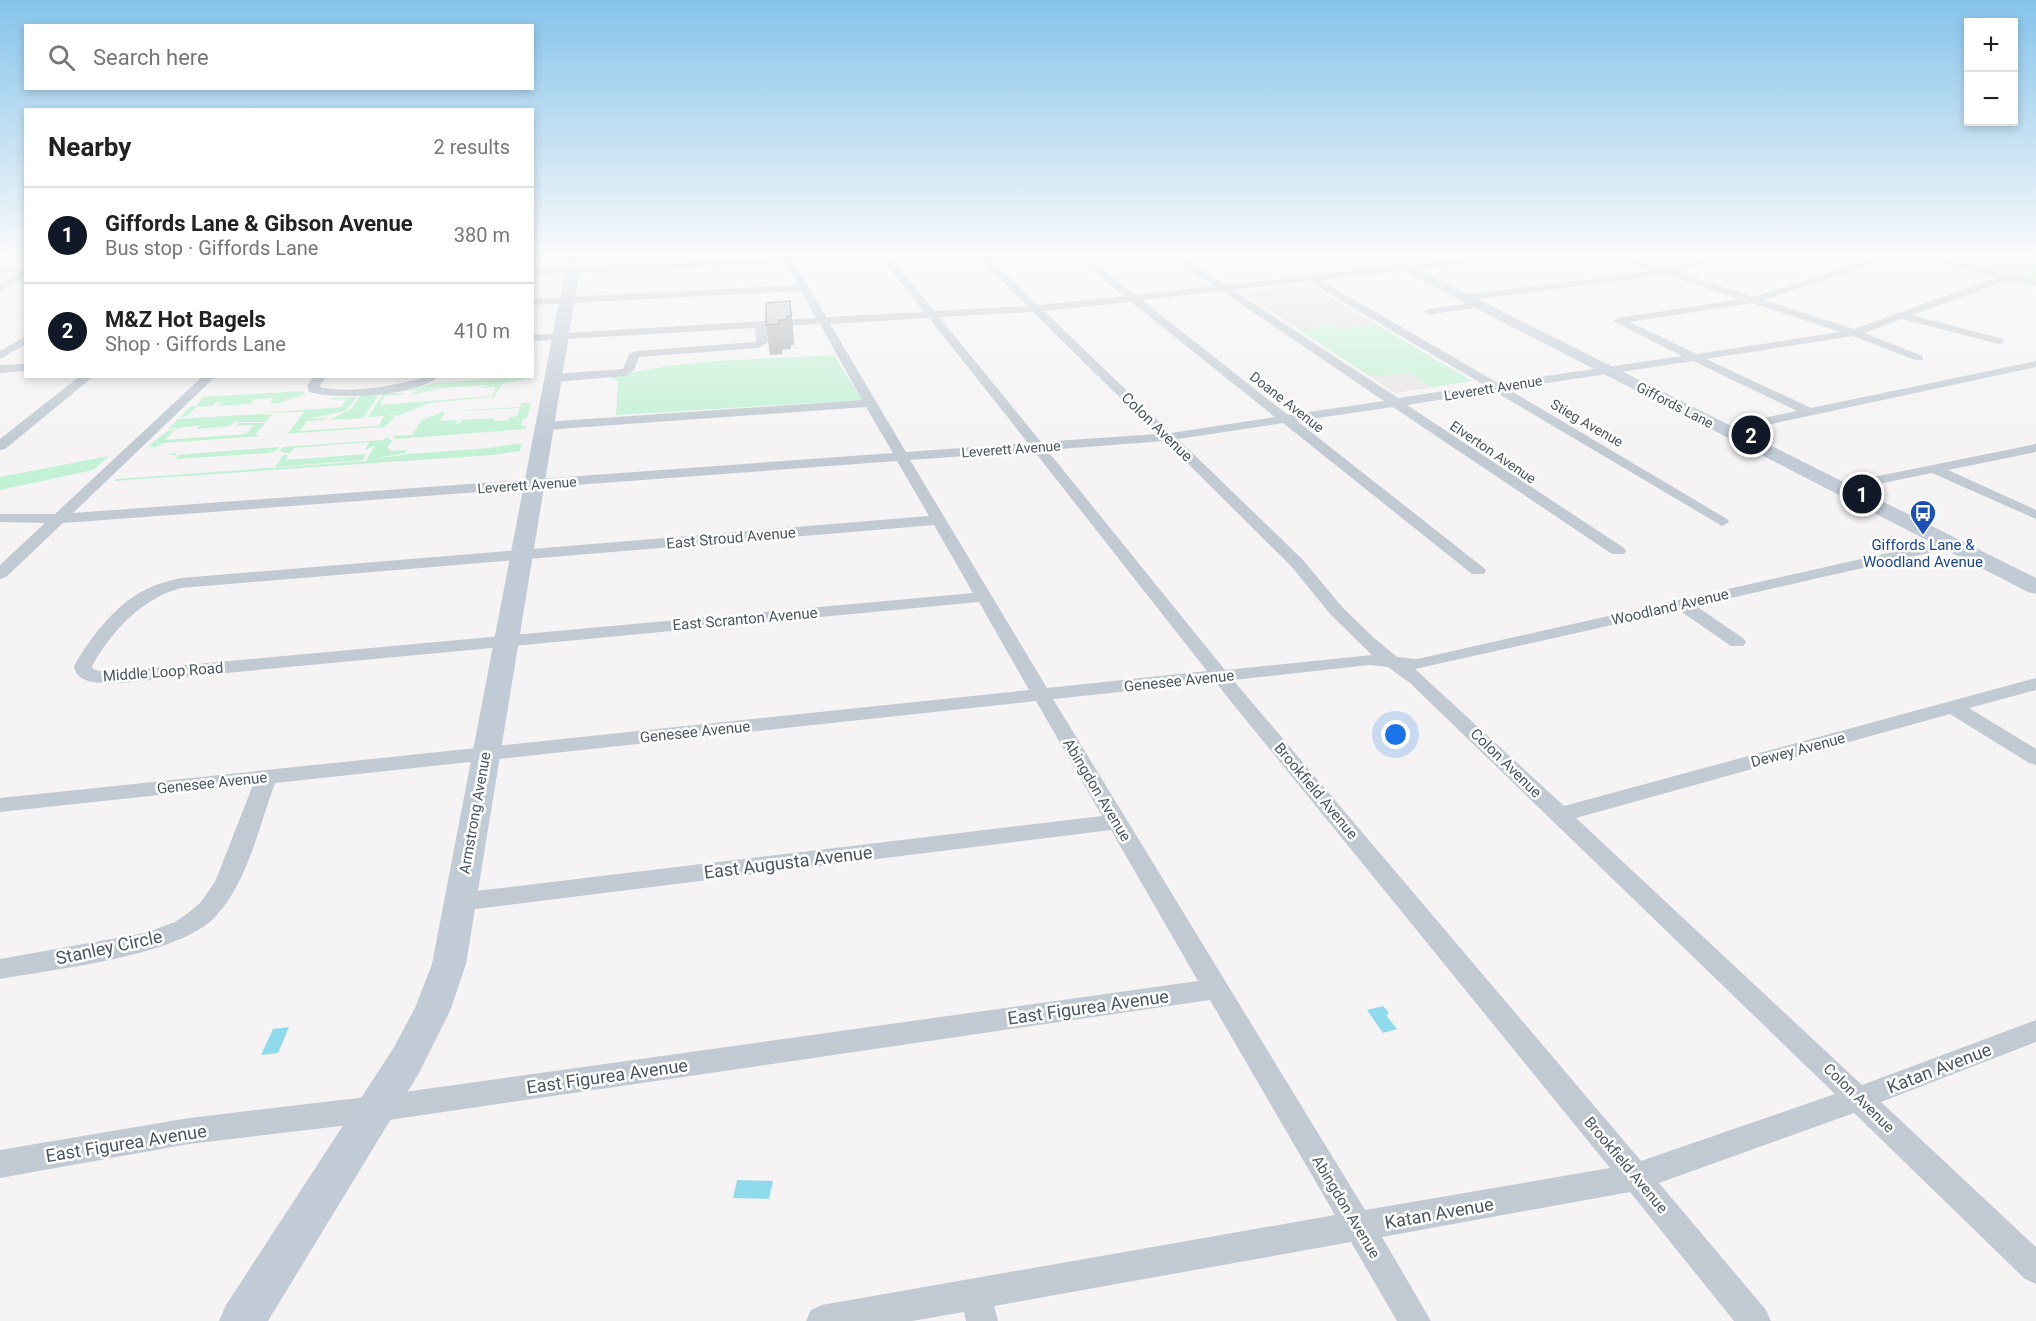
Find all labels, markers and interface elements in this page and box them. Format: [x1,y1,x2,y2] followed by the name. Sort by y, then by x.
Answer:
[1964,18,2018,126] map controls
[1964,18,2018,72] button: +
[24,24,534,90] search box
[45,41,78,74] icon: search
[93,45,209,70] text: Search here
[1964,72,2018,126] button: −
[48,132,131,162] text: Nearby
[434,135,510,159] text: 2 results
[105,211,413,236] text: Giffords Lane & Gibson Avenue
[62,223,73,247] text: 1
[454,223,510,247] text: 380 m
[105,236,318,260] text: Bus stop · Giffords Lane
[105,307,266,332] text: M&Z Hot Bagels
[62,319,73,343] text: 2
[454,319,510,343] text: 410 m
[105,332,286,356] text: Shop · Giffords Lane
[1247,368,1327,436] street label: Doane Avenue
[1443,372,1543,404] street label: Leverett Avenue
[1634,379,1716,431] street label: Giffords Lane
[1118,389,1196,465] street label: Colon Avenue
[1548,396,1626,450] street label: Stieg Avenue
[1732,412,1770,458] pin: 2
[1447,417,1539,487] street label: Elverton Avenue
[961,438,1061,460] street label: Leverett Avenue
[1842,472,1882,516] pin: 1
[477,474,577,496] street label: Leverett Avenue
[1908,498,1938,536] bus stop icon: Giffords Lane & Woodland Avenue
[666,523,797,553] street label: East Stroud Avenue
[1863,536,1983,571] place label: Giffords Lane & Woodland Avenue
[1610,585,1731,629] street label: Woodland Avenue
[672,604,818,634] street label: East Scranton Avenue
[102,659,224,685] street label: Middle Loop Road
[1123,666,1235,696] street label: Genesee Avenue
[639,717,751,747] street label: Genesee Avenue
[1381,720,1410,749] your location
[1467,725,1545,801] street label: Colon Avenue
[1749,729,1847,771] street label: Dewey Avenue
[1059,735,1135,845] street label: Abingdon Avenue
[1270,739,1362,843] street label: Brookfield Avenue
[455,751,495,875] street label: Armstrong Avenue
[156,768,268,798] street label: Genesee Avenue
[703,841,873,883] street label: East Augusta Avenue
[54,925,164,969] street label: Stanley Circle
[1006,985,1170,1029] street label: East Figurea Avenue
[1884,1038,1994,1098] street label: Katan Avenue
[525,1054,689,1098] street label: East Figurea Avenue
[1820,1060,1898,1136] street label: Colon Avenue
[1580,1113,1672,1217] street label: Brookfield Avenue
[44,1120,208,1166] street label: East Figurea Avenue
[1308,1152,1384,1262] street label: Abingdon Avenue
[1383,1193,1495,1233] street label: Katan Avenue

